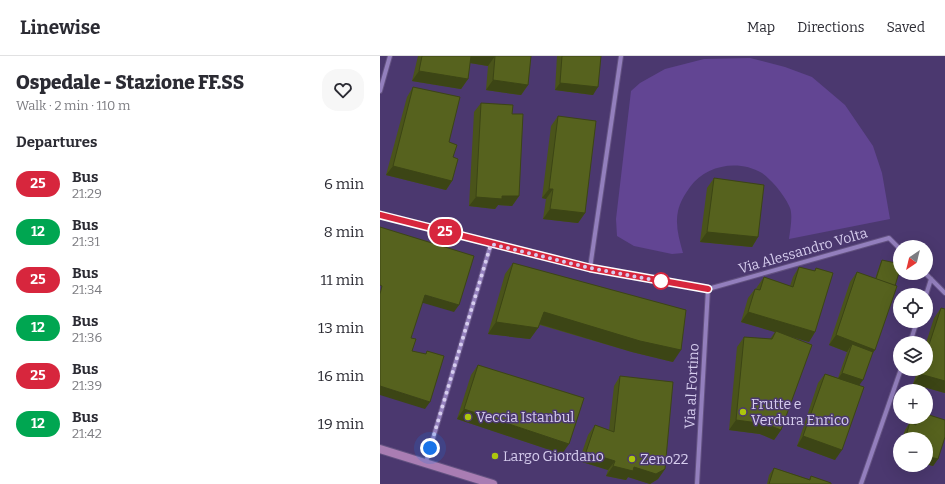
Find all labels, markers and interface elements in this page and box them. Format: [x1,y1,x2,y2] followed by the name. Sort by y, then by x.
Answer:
[20,16,101,39] text: Linewise
[747,19,775,36] text: Map
[797,19,865,36] text: Directions
[887,19,925,36] text: Saved
[322,69,364,111] button: heart
[16,71,244,94] text: Ospedale - Stazione FF.SS
[16,98,130,113] text: Walk · 2 min · 110 m
[16,133,97,151] text: Departures
[72,168,98,186] text: Bus
[30,175,46,192] text: 25
[324,175,364,193] text: 6 min
[72,186,102,201] text: 21:29
[72,216,98,234] text: Bus
[427,219,463,245] line badge: 25
[31,223,45,240] text: 12
[324,223,364,241] text: 8 min
[437,223,453,240] text: 25
[737,224,870,278] street label: Via Alessandro Volta
[72,234,100,249] text: 21:31
[893,240,933,280] north arrow
[893,240,933,472] map controls
[72,264,98,282] text: Bus
[30,271,46,288] text: 25
[321,271,364,289] text: 11 min
[652,272,670,290] unlabelled marker
[72,282,102,297] text: 21:34
[893,288,933,328] button: locate
[72,312,98,330] text: Bus
[31,319,45,336] text: 12
[318,319,364,337] text: 13 min
[72,330,102,345] text: 21:36
[893,336,933,376] button: layers
[681,343,703,429] street label: Via al Fortino
[72,360,98,378] text: Bus
[30,367,46,384] text: 25
[318,367,364,385] text: 16 min
[72,378,102,393] text: 21:39
[893,384,933,424] button: +
[751,396,849,429] place label: Frutte e Verdura Enrico
[738,407,748,417] marker: Frutte e Verdura Enrico
[72,408,98,426] text: Bus
[476,409,574,426] place label: Veccia Istanbul
[463,412,473,422] marker: Veccia Istanbul
[31,415,45,432] text: 12
[318,415,364,433] text: 19 min
[72,426,102,441] text: 21:42
[893,432,933,472] button: −
[420,438,440,458] your location
[503,448,604,465] place label: Largo Giordano
[490,451,500,461] marker: Largo Giordano
[640,451,688,468] place label: Zeno22
[627,454,637,464] marker: Zeno22

